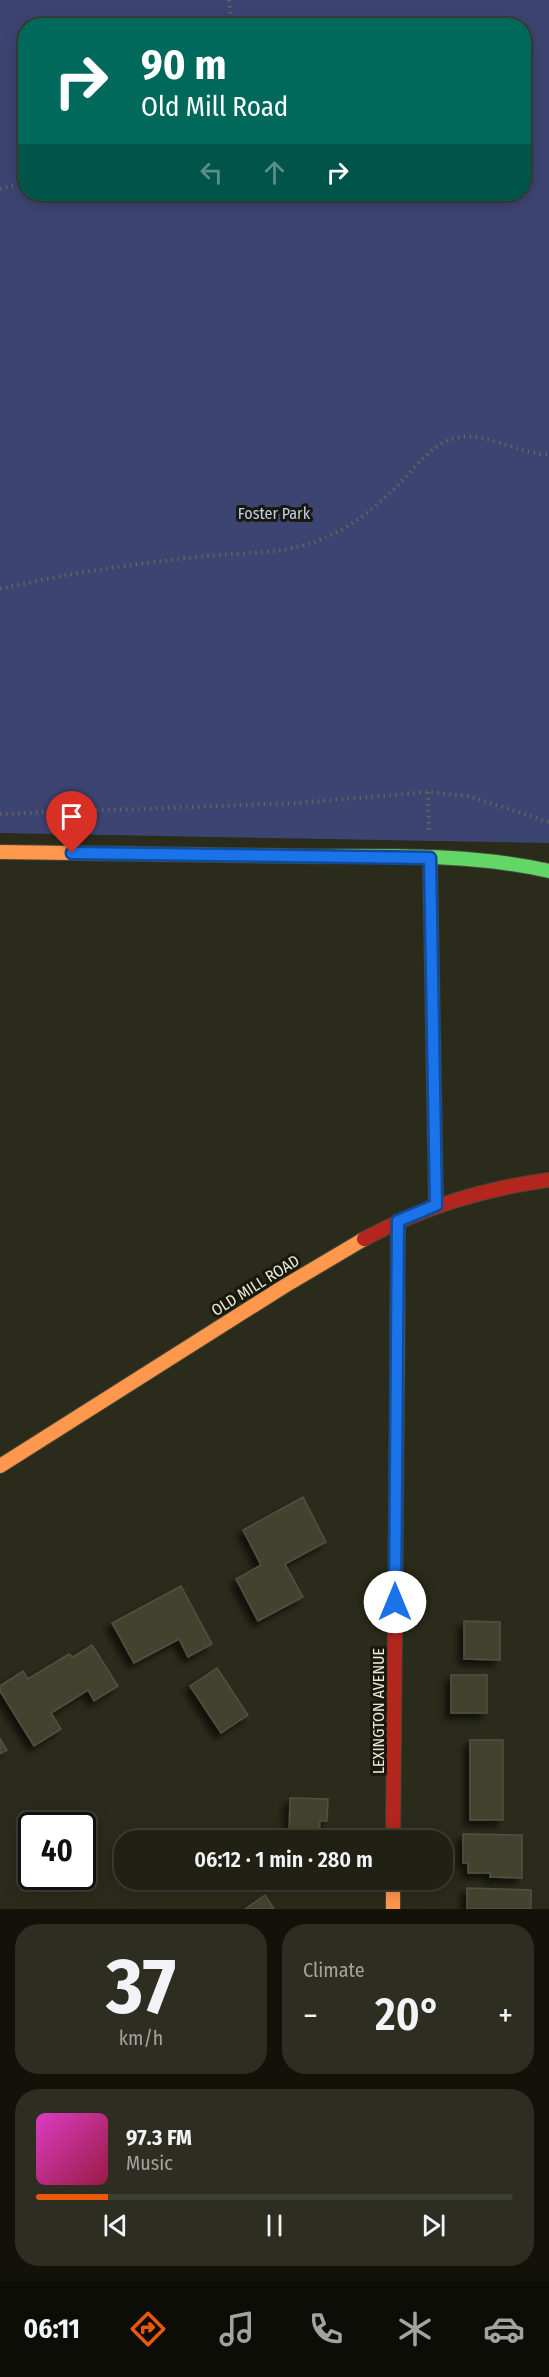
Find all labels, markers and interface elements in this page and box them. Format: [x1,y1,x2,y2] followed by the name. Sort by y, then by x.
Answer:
[141,40,226,90] text: 90 m
[42,42,120,120] icon: right
[141,91,288,123] text: Old Mill Road
[195,156,228,189] icon: left
[258,156,291,189] icon: ahead
[321,156,354,189] icon: right
[238,504,311,523] park label: Foster Park
[46,791,97,853] pin
[55,800,88,833] icon: arrive
[208,1251,303,1320] street label: OLD MILL ROAD
[363,1570,427,1634] position arrow
[369,1648,388,1774] street label: LEXINGTON AVENUE
[18,1812,96,1890] speed limit sign: 40
[194,1846,373,1873] text: 06:12 · 1 min · 280 m
[106,1940,176,2034] text: 37
[303,1958,365,1982] text: Climate
[375,1988,441,2042] text: 20°
[303,1996,318,2036] text: −
[498,1996,513,2036] text: +
[119,2026,163,2050] text: km/h
[126,2124,192,2151] text: 97.3 FM
[126,2151,173,2175] text: Music
[99,2209,132,2242] icon: previous
[258,2209,291,2242] icon: pause
[417,2209,450,2242] icon: next
[127,2308,169,2350] icon: directions
[216,2308,258,2350] icon: music
[305,2308,347,2350] icon: phone
[394,2308,436,2350] icon: climate
[483,2308,525,2350] icon: car
[24,2313,80,2345] text: 06:11

